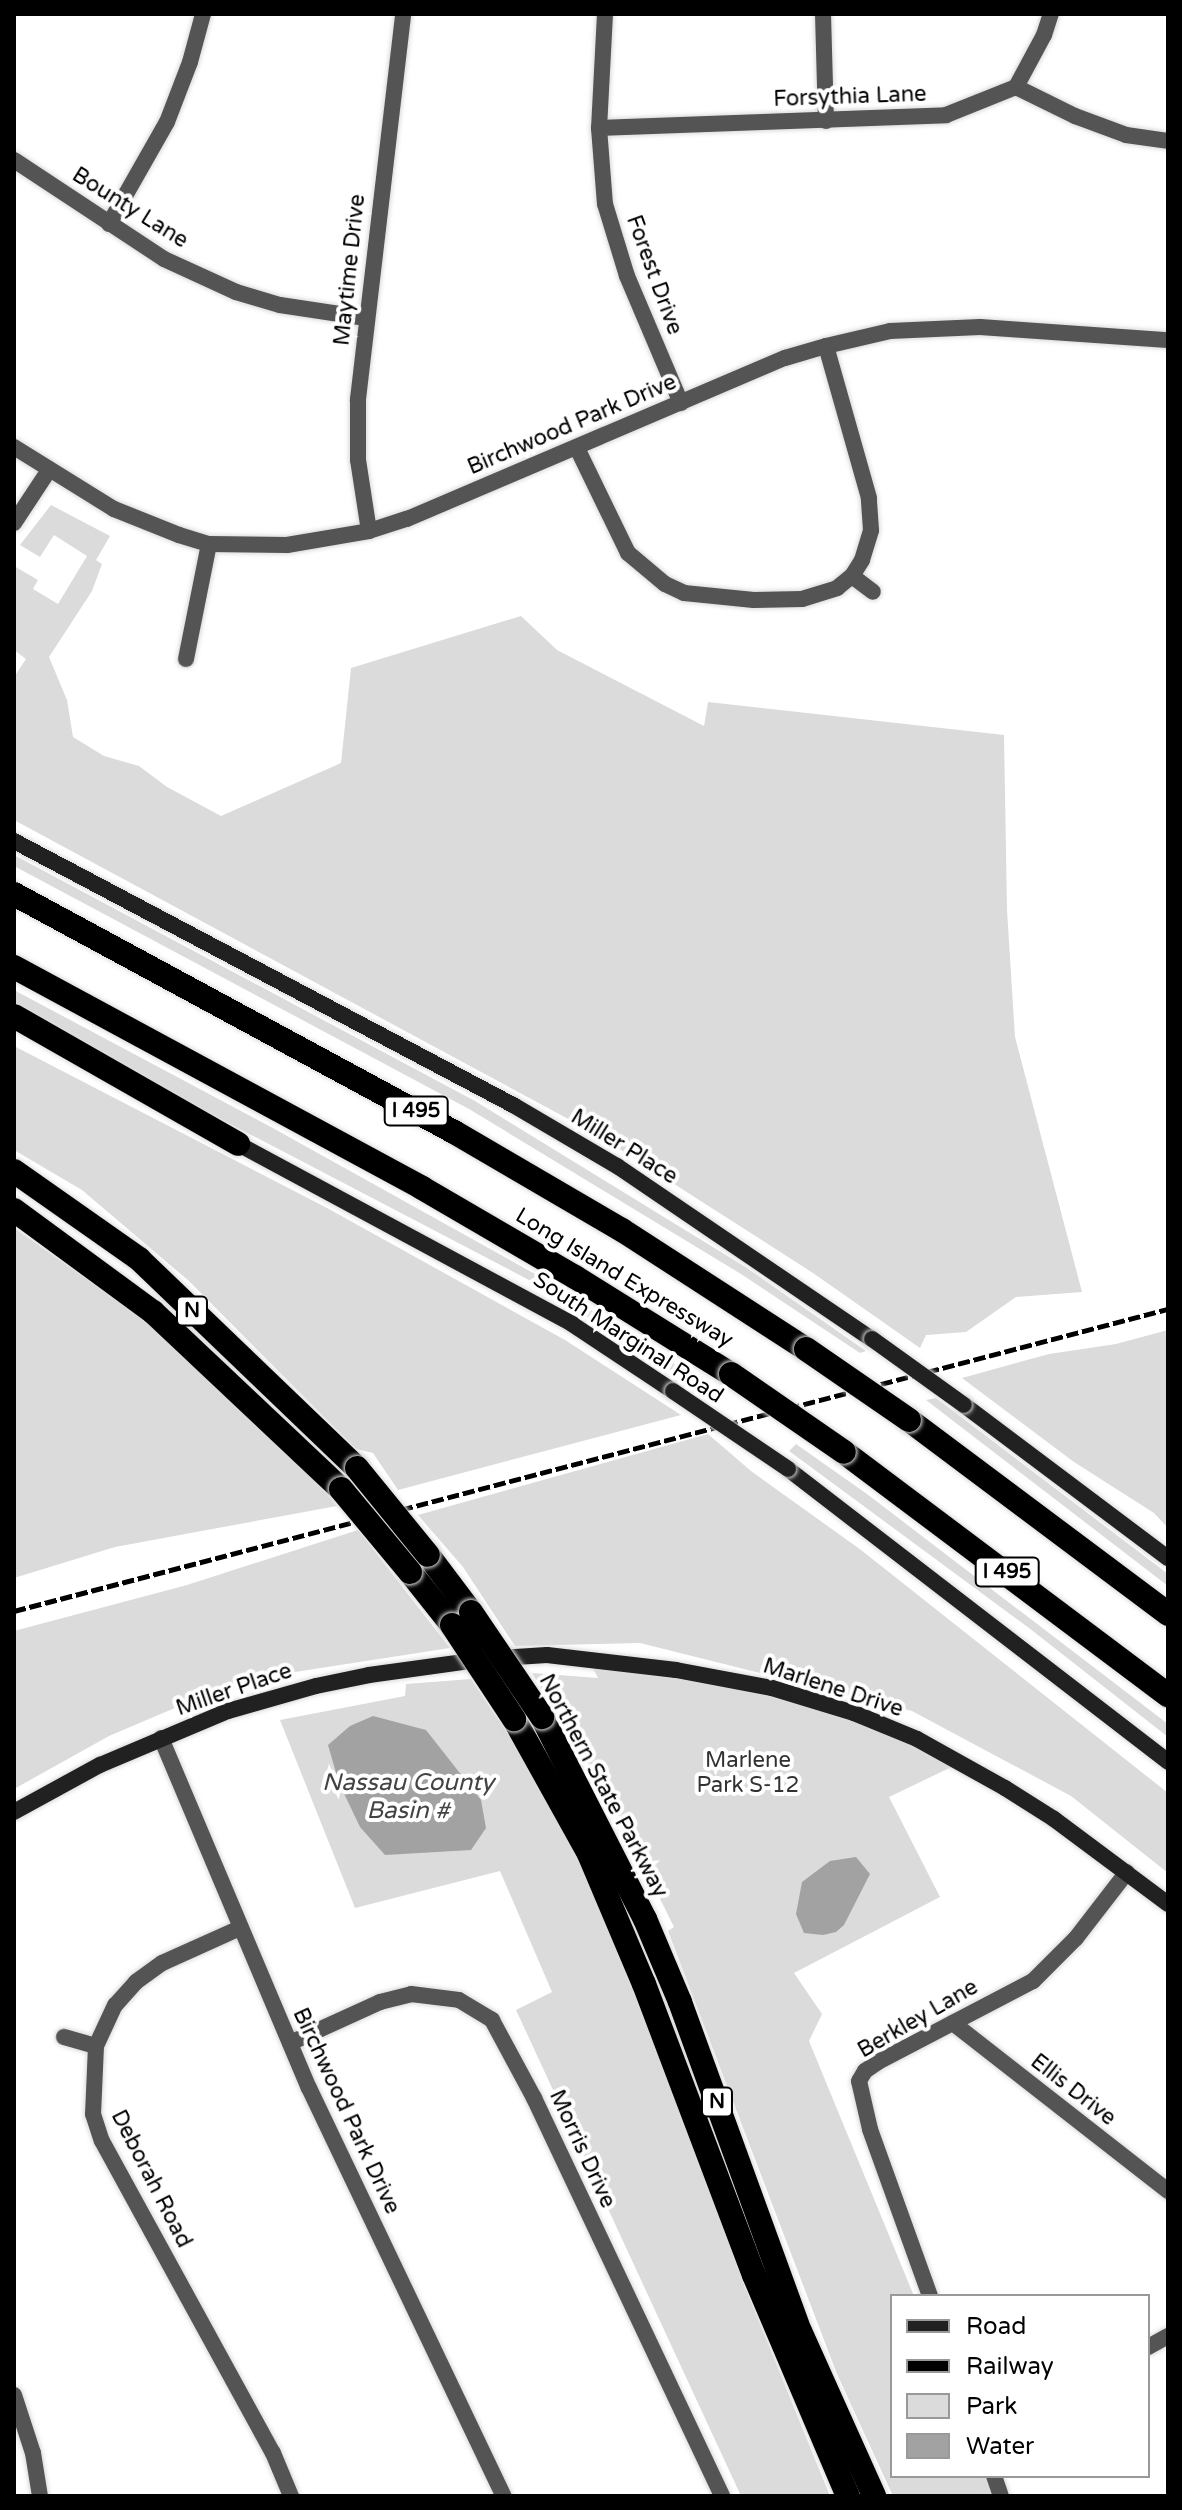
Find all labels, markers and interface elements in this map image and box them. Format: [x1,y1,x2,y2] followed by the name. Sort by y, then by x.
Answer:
[773,81,927,113] street label: Forsythia Lane
[67,162,193,254] street label: Bounty Lane
[329,193,371,347] street label: Maytime Drive
[620,212,688,338] street label: Forest Drive
[464,369,680,481] street label: Birchwood Park Drive
[382,1095,450,1127] road number: I 495
[566,1104,682,1190] street label: Miller Place
[510,1203,738,1353] street label: Long Island Expressway
[528,1267,728,1409] street label: South Marginal Road
[174,1295,210,1327] road number: N
[973,1556,1041,1588] road number: I 495
[760,1653,906,1723] street label: Marlene Drive
[173,1658,295,1722] street label: Miller Place
[533,1670,673,1902] street label: Northern State Parkway
[697,1747,799,1798] park label: Marlene Park S-12
[322,1769,494,1825] water label: Nassau County Basin #
[853,1974,983,2064] street label: Berkley Lane
[287,2004,405,2218] street label: Birchwood Park Drive
[1025,2049,1121,2131] street label: Ellis Drive
[543,2086,621,2212] street label: Morris Drive
[699,2086,735,2118] road number: N
[105,2106,197,2252] street label: Deborah Road
[890,2294,1150,2478] legend
[966,2312,1026,2341] text: Road
[966,2352,1054,2381] text: Railway
[966,2392,1017,2421] text: Park
[966,2432,1034,2461] text: Water

